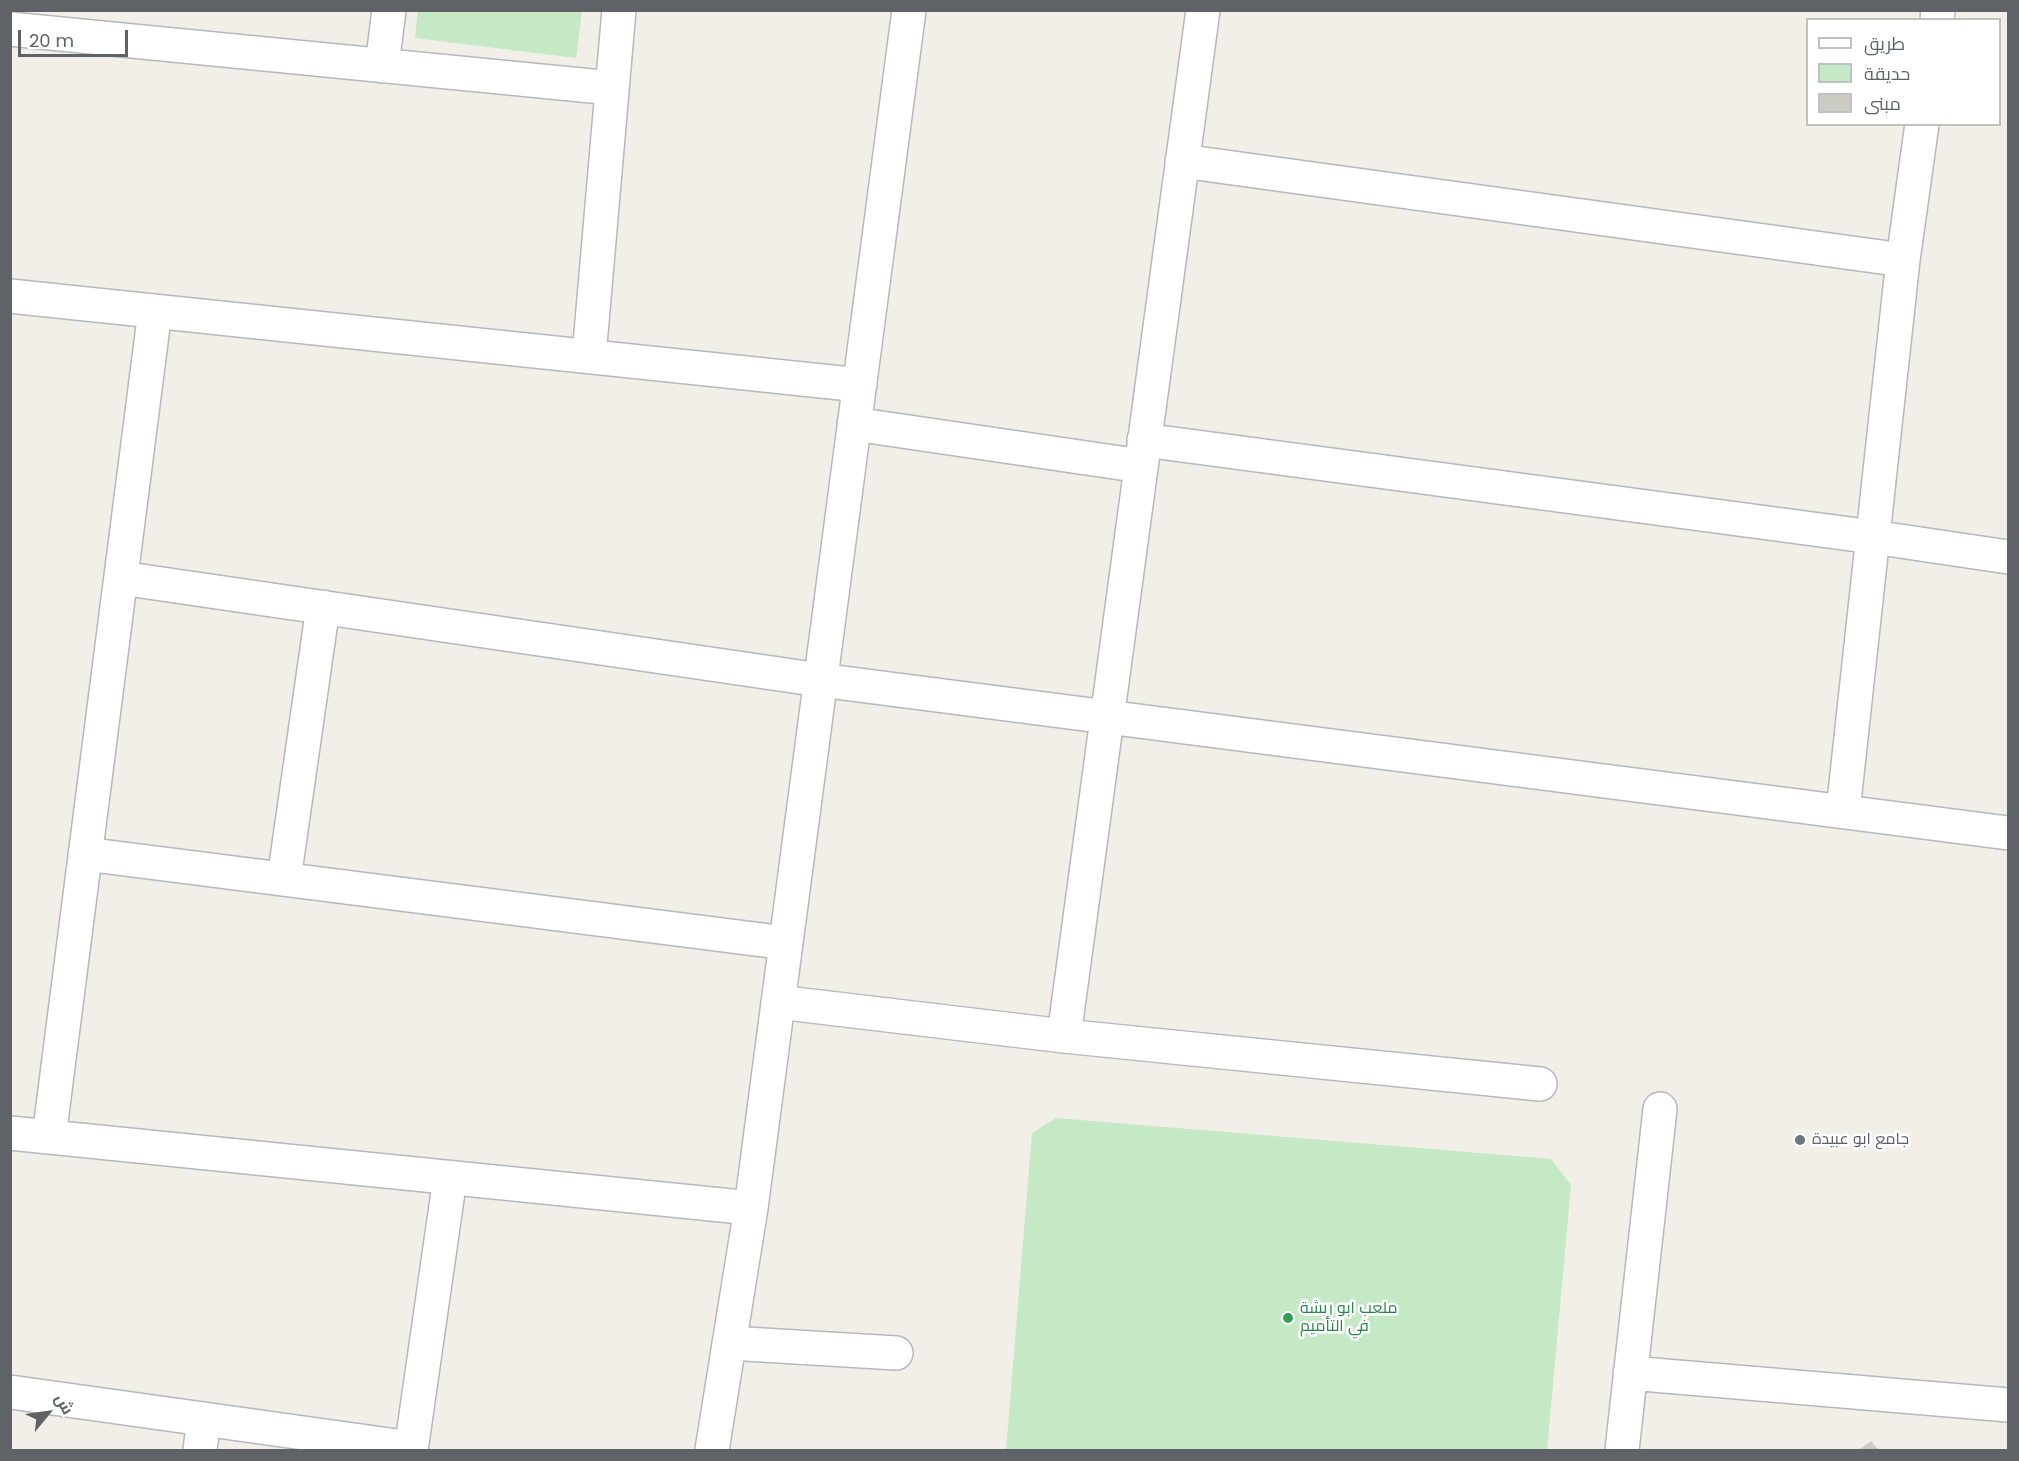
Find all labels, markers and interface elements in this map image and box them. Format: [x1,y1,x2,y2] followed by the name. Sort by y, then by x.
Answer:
[21,18,130,56] scale bar
[1806,18,2001,126] legend
[29,28,74,53] text: 20 m
[1864,31,1905,56] text: طريق
[1864,61,1910,86] text: حديقة
[1864,91,1901,116] text: مبنى
[1812,1130,1909,1150] place label: جامع ابو عبيدة
[1793,1133,1807,1147] marker: جامع ابو عبيدة
[1300,1299,1398,1337] place label: ملعب ابو ريشة في التأميم
[1281,1311,1295,1325] marker: ملعب ابو ريشة في التأميم
[18,1383,78,1443] north arrow
[49,1389,79,1419] text: ش

